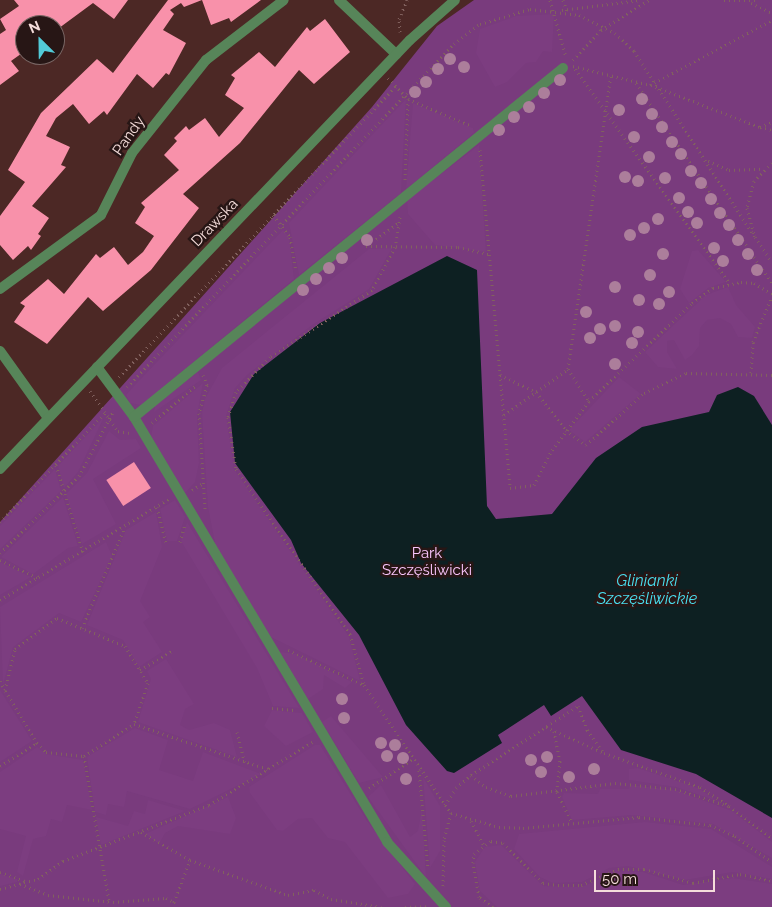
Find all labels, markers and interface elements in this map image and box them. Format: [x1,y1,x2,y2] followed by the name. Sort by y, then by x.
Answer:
[15,15,65,65] north arrow
[26,18,43,37] text: N
[109,113,149,159] street label: Pandy
[188,195,242,251] street label: Drawska
[382,544,472,579] park label: Park Szczęśliwicki
[597,571,697,609] water label: Glinianki Szczęśliwickie
[597,860,718,892] scale bar
[602,870,637,888] text: 50 m

